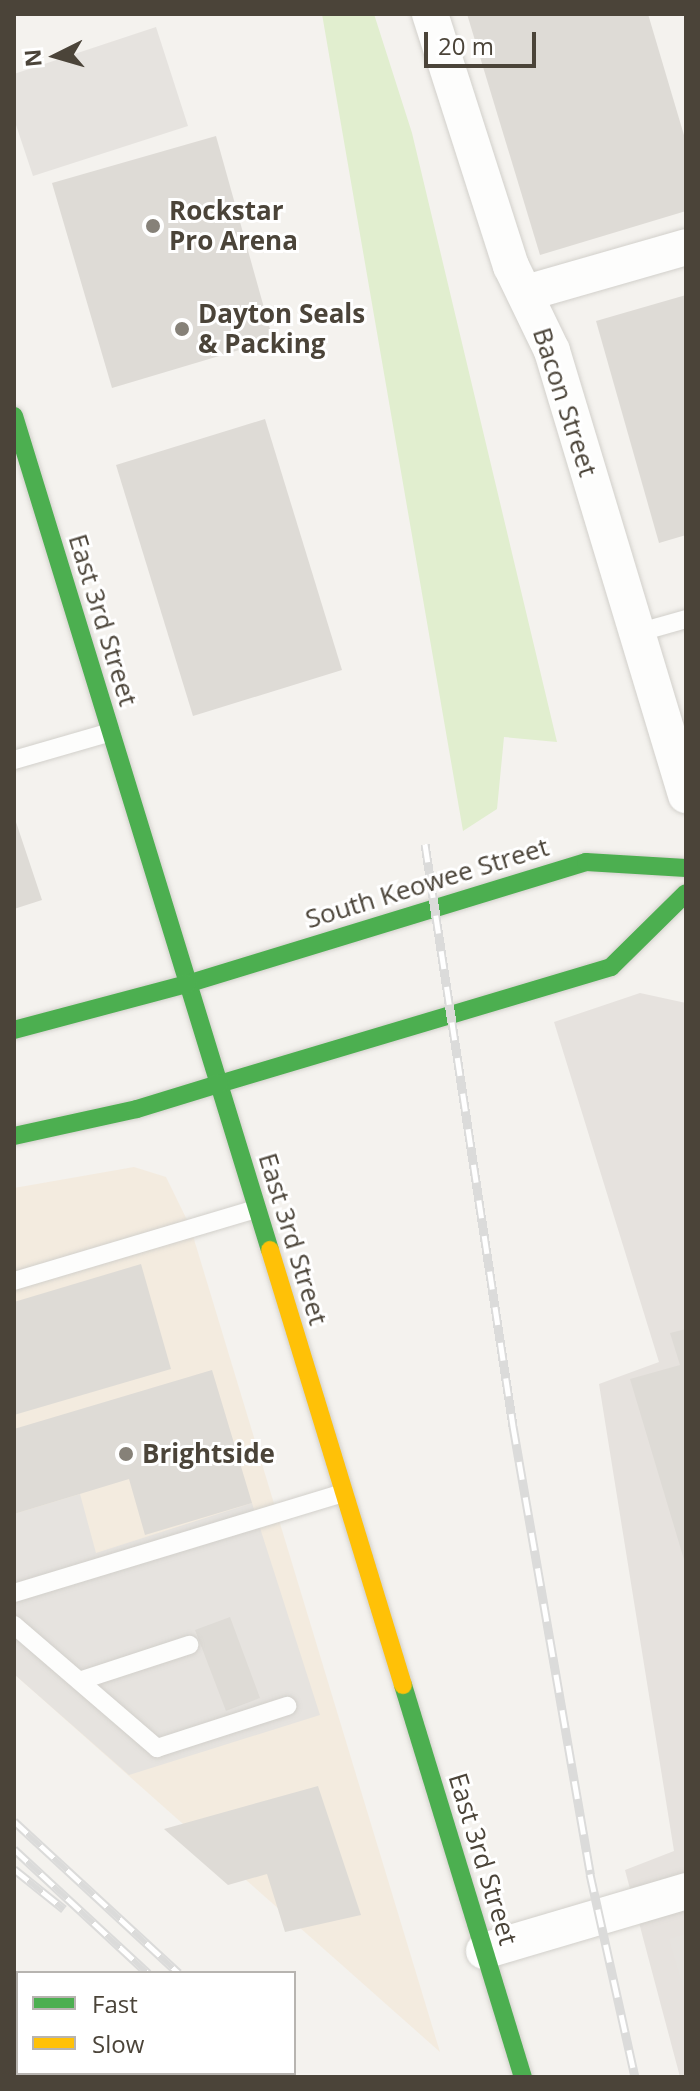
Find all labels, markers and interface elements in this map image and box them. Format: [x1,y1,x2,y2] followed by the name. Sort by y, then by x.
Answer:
[16,16,96,96] north arrow
[428,16,540,66] scale bar
[438,29,494,62] text: 20 m
[16,48,48,68] text: N
[169,195,298,256] place label: Rockstar Pro Arena
[144,217,162,235] marker: Rockstar Pro Arena
[198,298,365,360] place label: Dayton Seals & Packing
[173,320,191,338] marker: Dayton Seals & Packing
[526,324,604,480] street label: Bacon Street
[62,530,144,710] street label: East 3rd Street
[302,831,552,935] street label: South Keowee Street
[252,1149,334,1329] street label: East 3rd Street
[142,1438,275,1470] place label: Brightside
[117,1445,135,1463] marker: Brightside
[442,1769,524,1949] street label: East 3rd Street
[16,1971,296,2075] legend
[92,1987,138,2020] text: Fast
[92,2027,144,2060] text: Slow

